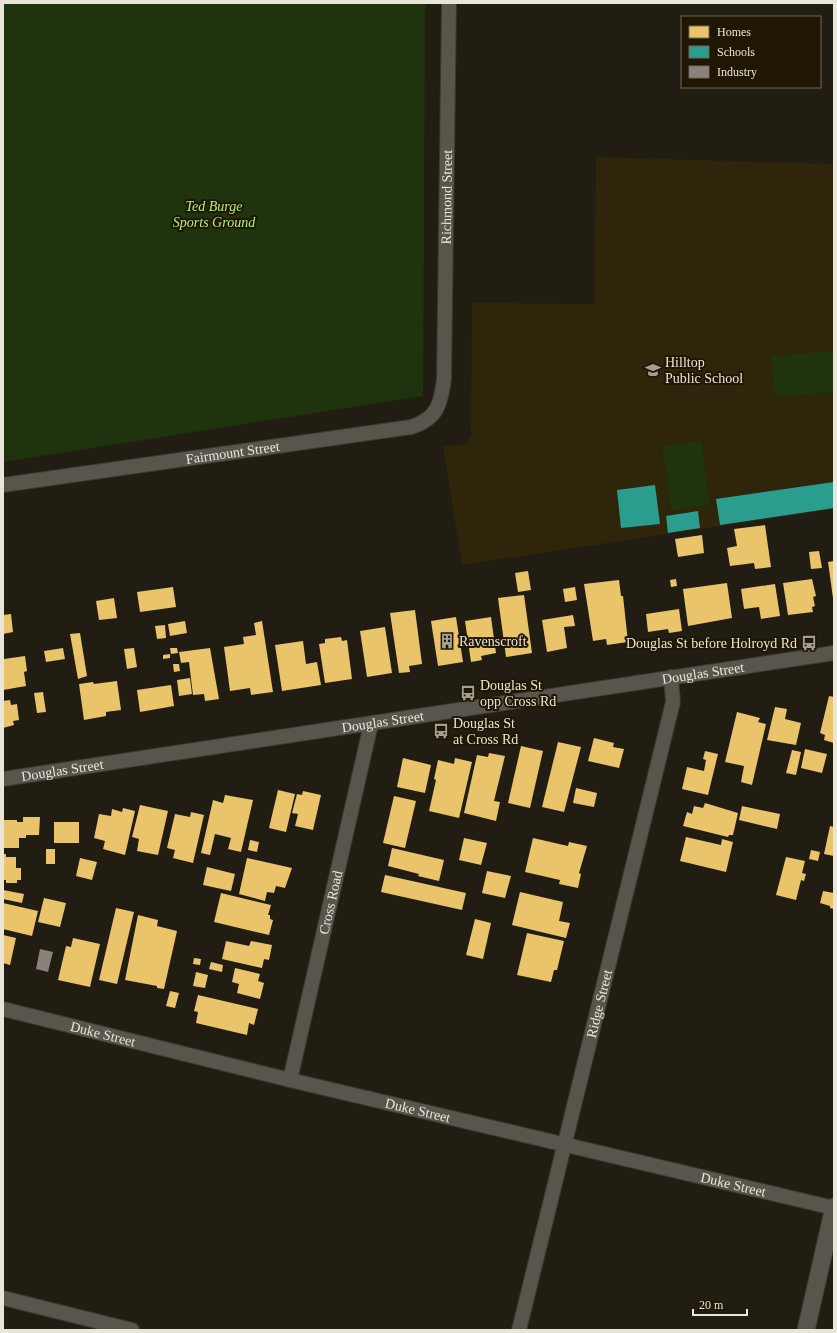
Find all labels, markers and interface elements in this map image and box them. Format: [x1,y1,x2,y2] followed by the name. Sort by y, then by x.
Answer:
[681,16,821,88] legend
[717,25,751,39] text: Homes
[717,45,755,59] text: Schools
[717,65,757,79] text: Industry
[439,150,455,244] street label: Richmond Street
[173,199,256,230] park label: Ted Burge Sports Ground
[665,355,743,386] place label: Hilltop Public School
[644,361,662,379] school or university icon: Hilltop Public School
[185,439,281,467] street label: Fairmount Street
[438,632,456,650] building icon: Ravenscroft
[459,634,527,649] place label: Ravenscroft
[800,634,818,652] bus stop icon: Douglas St before Holroyd Rd
[626,636,797,651] place label: Douglas St before Holroyd Rd
[661,660,745,687] street label: Douglas Street
[480,678,556,709] place label: Douglas St opp Cross Rd
[459,684,477,702] bus stop icon: Douglas St opp Cross Rd
[341,708,425,736] street label: Douglas Street
[453,716,518,747] place label: Douglas St at Cross Rd
[432,722,450,740] bus stop icon: Douglas St at Cross Rd
[20,757,105,784] street label: Douglas Street
[316,869,345,936] street label: Cross Road
[584,968,615,1039] street label: Ridge Street
[69,1019,137,1050] street label: Duke Street
[384,1096,452,1126] street label: Duke Street
[699,1170,767,1200] street label: Duke Street
[693,1291,747,1317] scale bar
[699,1298,724,1312] text: 20 m

